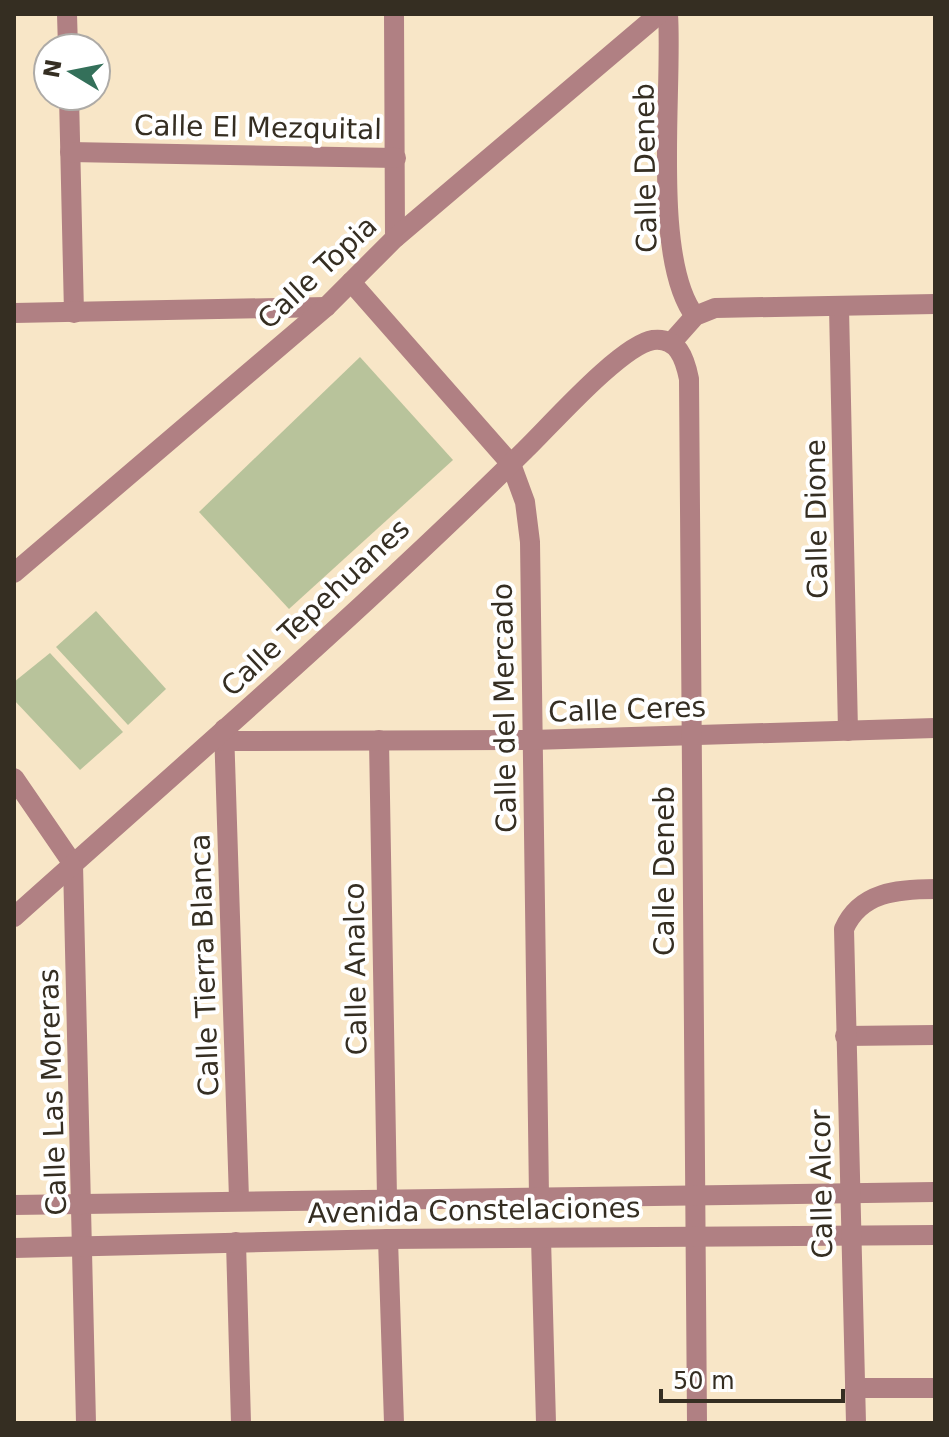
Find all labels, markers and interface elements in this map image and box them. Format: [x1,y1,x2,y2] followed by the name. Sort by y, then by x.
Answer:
[32,32,112,112] north arrow
[39,57,67,80] text: N
[628,83,663,253] street label: Calle Deneb
[134,109,382,146] street label: Calle El Mezquital
[251,209,384,336] street label: Calle Topia
[799,439,834,599] street label: Calle Dione
[214,512,416,703] street label: Calle Tepehuanes
[486,583,523,833] street label: Calle del Mercado
[548,690,706,729] street label: Calle Ceres
[648,786,681,956] street label: Calle Deneb
[183,833,226,1097] street label: Calle Tierra Blanca
[337,882,374,1056] street label: Calle Analco
[32,968,73,1216] street label: Calle Las Moreras
[804,1109,839,1259] street label: Calle Alcor
[307,1191,641,1230] street label: Avenida Constelaciones
[661,1353,843,1403] scale bar
[673,1367,735,1395] text: 50 m

